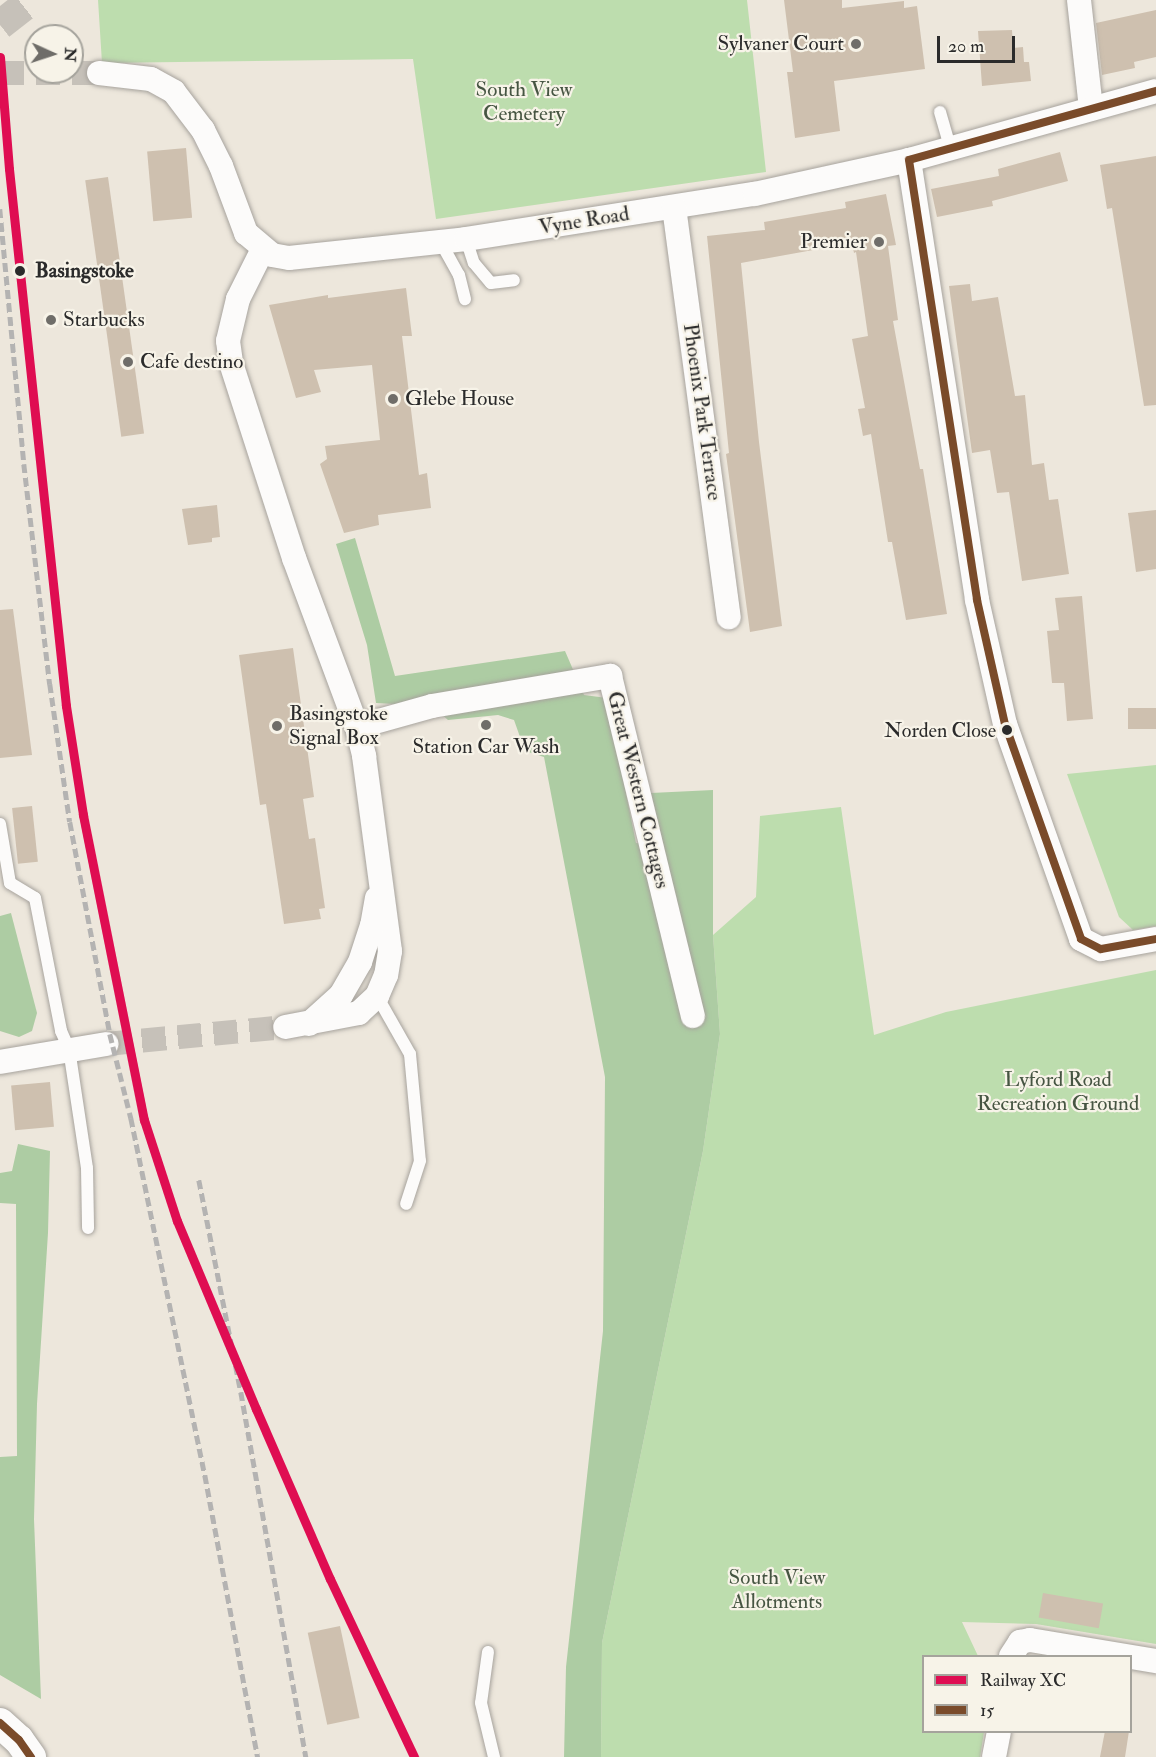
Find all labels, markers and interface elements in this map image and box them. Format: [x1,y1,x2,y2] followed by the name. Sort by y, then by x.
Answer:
[24,24,84,84] north arrow
[940,24,1018,62] scale bar
[718,31,844,57] place label: Sylvaner Court
[948,35,984,58] text: 20 m
[849,37,863,51] marker: Sylvaner Court
[60,47,80,63] text: N
[476,77,572,127] park label: South View Cemetery
[537,201,631,241] street label: Vyne Road
[800,229,867,255] place label: Premier
[872,235,886,249] marker: Premier
[35,258,134,284] place label: Basingstoke
[10,261,30,281] marker: Basingstoke
[63,307,145,333] place label: Starbucks
[44,313,58,327] marker: Starbucks
[677,322,727,502] street label: Phoenix Park Terrace
[140,349,243,375] place label: Cafe destino
[121,355,135,369] marker: Cafe destino
[405,386,514,412] place label: Glebe House
[386,392,400,406] marker: Glebe House
[601,689,675,891] street label: Great Western Cottages
[289,701,388,751] place label: Basingstoke Signal Box
[479,718,493,732] marker: Station Car Wash
[884,718,996,742] place label: Norden Close
[270,719,284,733] marker: Basingstoke Signal Box
[1001,724,1013,736] marker: Norden Close
[412,734,560,760] place label: Station Car Wash
[977,1067,1139,1117] park label: Lyford Road Recreation Ground
[729,1565,825,1615] park label: South View Allotments
[922,1655,1132,1733] legend
[980,1669,1066,1692] text: Railway XC
[980,1699,994,1722] text: 15

